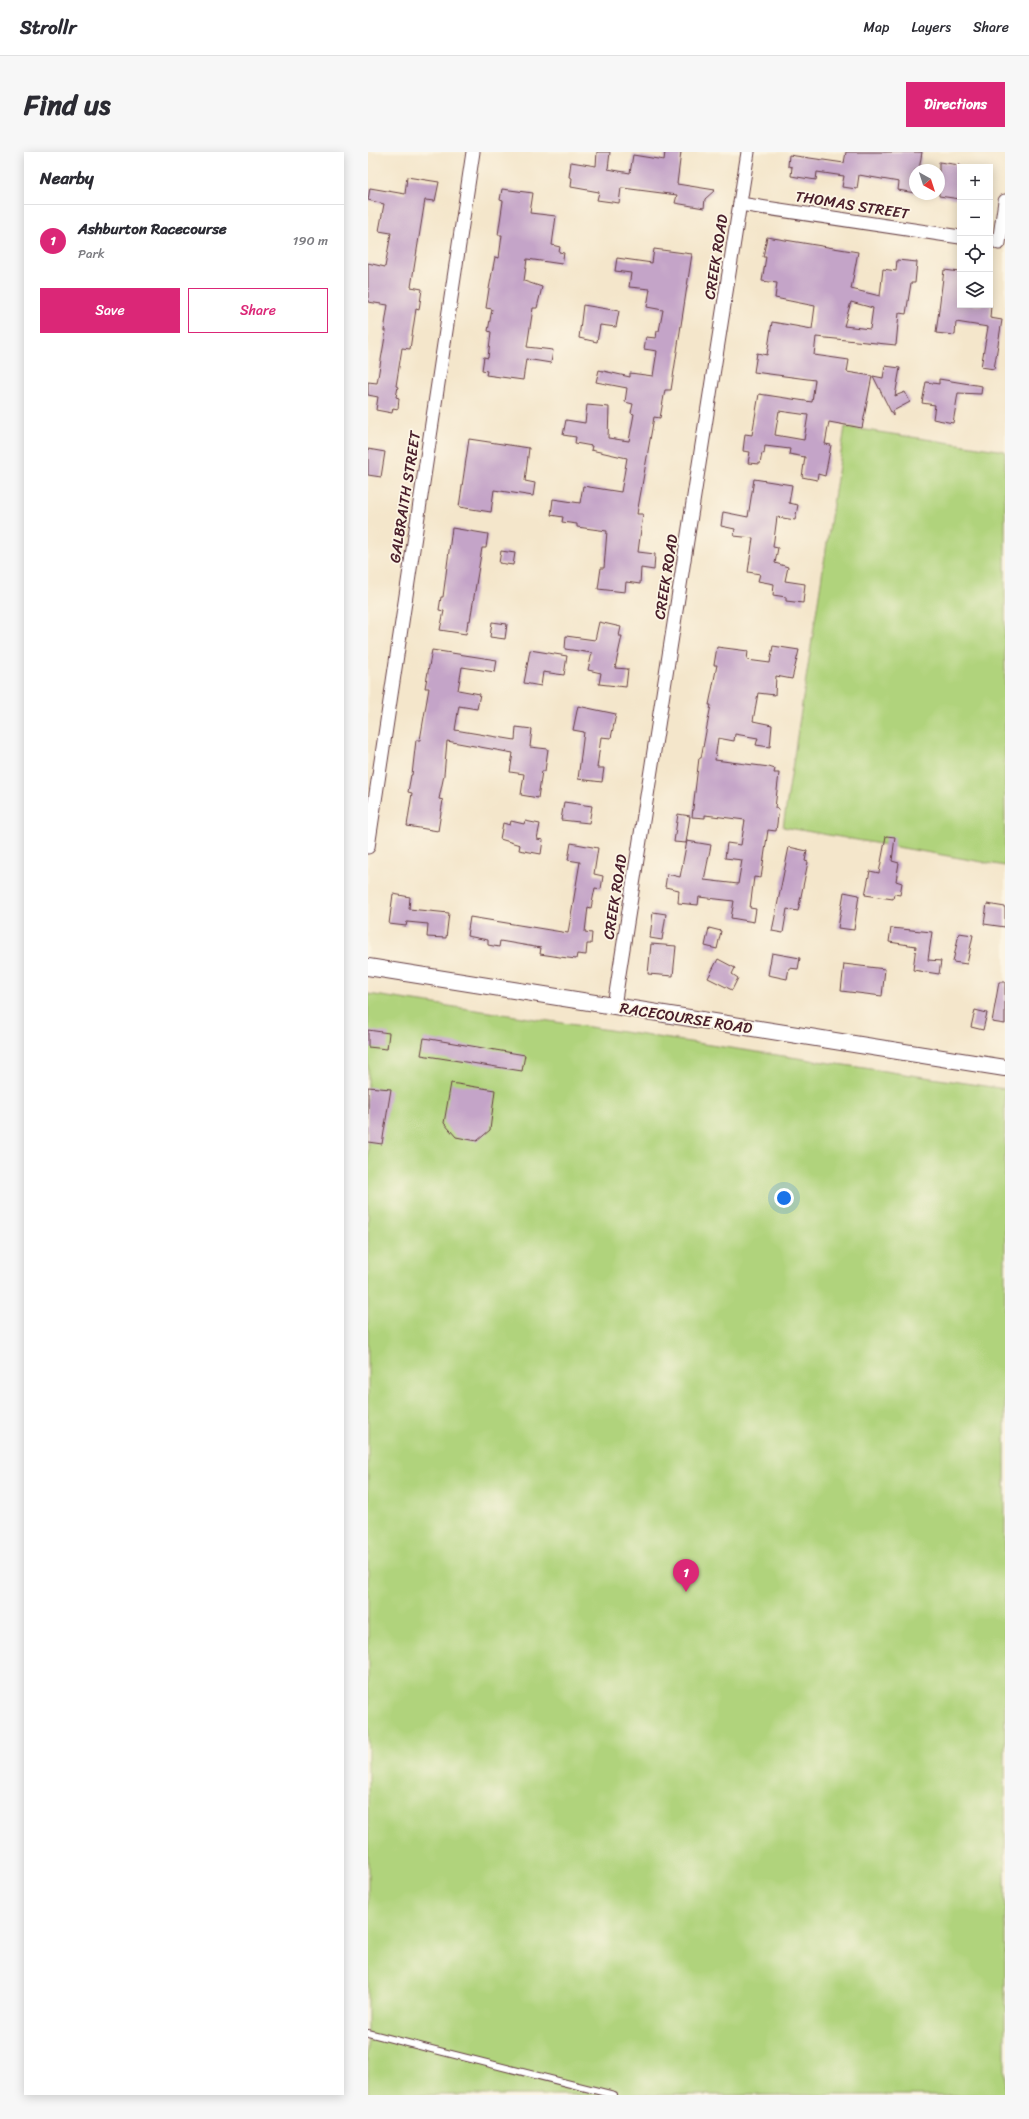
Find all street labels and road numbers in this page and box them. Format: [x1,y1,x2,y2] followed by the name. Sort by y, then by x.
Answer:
[793,183,912,227] street label: THOMAS STREET
[696,213,736,301] street label: CREEK ROAD
[382,428,429,565] street label: GALBRAITH STREET
[646,533,686,621] street label: CREEK ROAD
[595,853,635,941] street label: CREEK ROAD
[618,995,754,1041] street label: RACECOURSE ROAD

